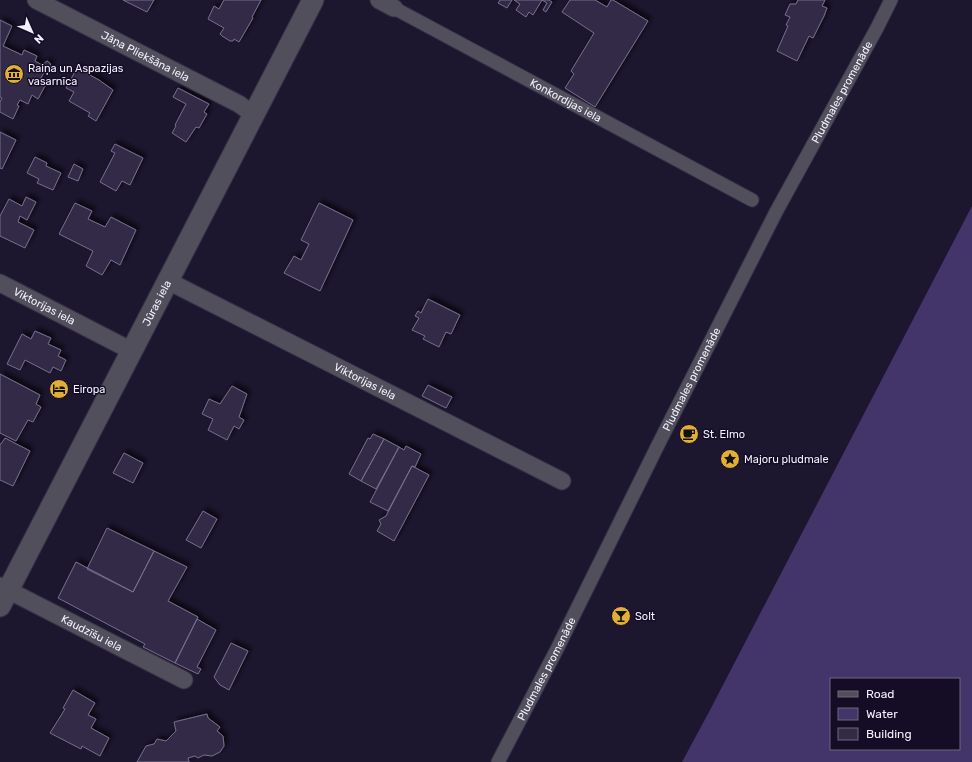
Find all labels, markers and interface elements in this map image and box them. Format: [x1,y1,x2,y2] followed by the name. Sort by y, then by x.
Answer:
[12,12,52,52] north arrow
[99,29,192,85] street label: Jāņa Pliekšāna iela
[31,31,46,46] text: N
[809,39,875,146] street label: Pludmales promenāde
[28,62,124,88] place label: Raiņa un Aspazijas vasarnīca
[3,63,25,85] museum icon: Raiņa un Aspazijas vasarnīca
[528,76,604,125] street label: Konkordijas iela
[140,278,174,328] street label: Jūras iela
[11,285,77,328] street label: Viktorijas iela
[660,325,723,433] street label: Pludmales promenāde
[332,360,398,403] street label: Viktorijas iela
[48,378,70,400] hotel icon: Eiropa
[73,383,105,396] place label: Eiropa
[678,423,700,445] cafe icon: St. Elmo
[703,428,745,441] place label: St. Elmo
[719,448,741,470] place icon: Majoru pludmale
[744,453,829,466] place label: Majoru pludmale
[610,605,632,627] bar icon: Solt
[635,610,656,623] place label: Solt
[59,612,124,654] street label: Kaudzīšu iela
[515,615,579,723] street label: Pludmales promenāde
[830,678,960,750] legend
[866,687,894,701] text: Road
[866,707,898,721] text: Water
[866,727,912,741] text: Building

